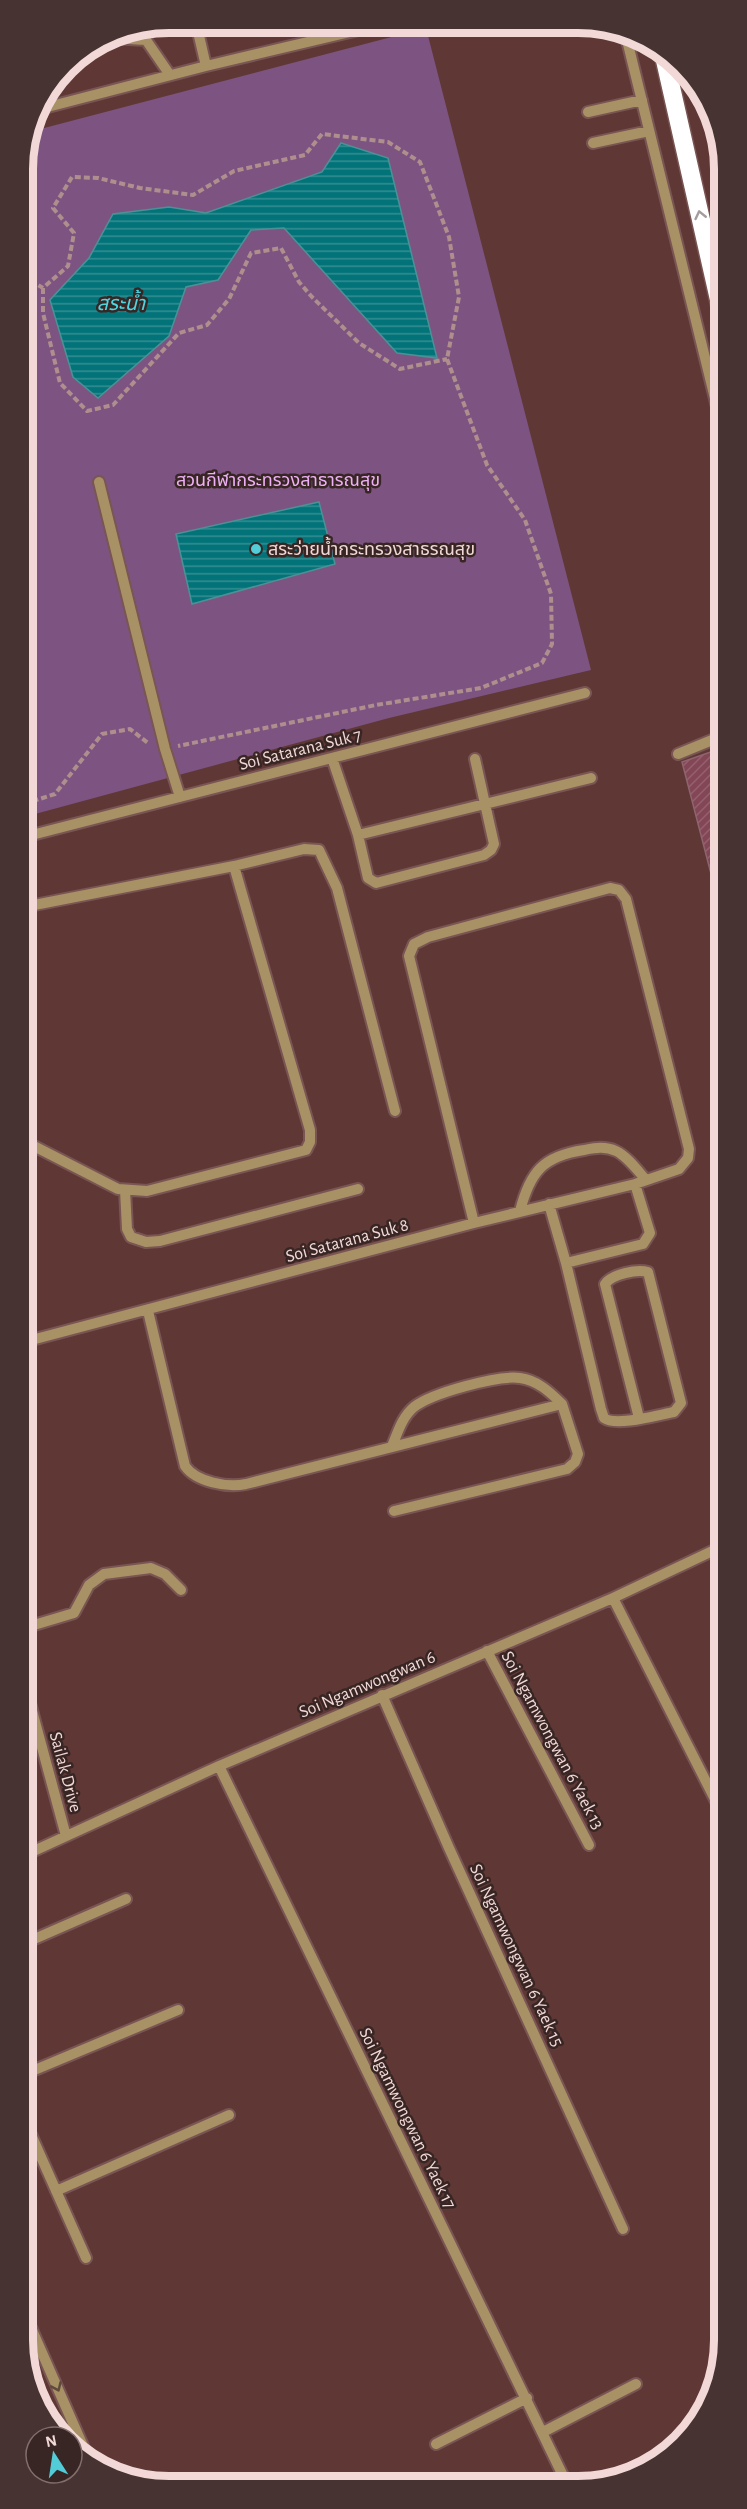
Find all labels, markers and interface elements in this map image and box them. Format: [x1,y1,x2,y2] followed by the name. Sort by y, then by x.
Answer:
[694,210,707,220] one-way arrow
[97,289,146,314] water label: สระน้ำ
[176,471,380,491] park label: สวนกีฬากระทรวงสาธารณสุข
[268,536,475,560] place label: สระว่ายน้ำกระทรวงสาธรณสุข
[249,542,263,556] marker: สระว่ายน้ำกระทรวงสาธรณสุข
[237,726,363,774] street label: Soi Satarana Suk 7
[284,1216,411,1266] street label: Soi Satarana Suk 8
[297,1648,438,1722] street label: Soi Ngamwongwan 6
[497,1648,607,1832] street label: Soi Ngamwongwan 6 Yaek 13
[46,1730,84,1814] street label: Sailak Drive
[466,1861,566,2049] street label: Soi Ngamwongwan 6 Yaek 15
[355,2025,459,2212] street label: Soi Ngamwongwan 6 Yaek 17
[50,2381,62,2392] one-way arrow
[24,2425,84,2485] north arrow
[44,2432,58,2450] text: N

